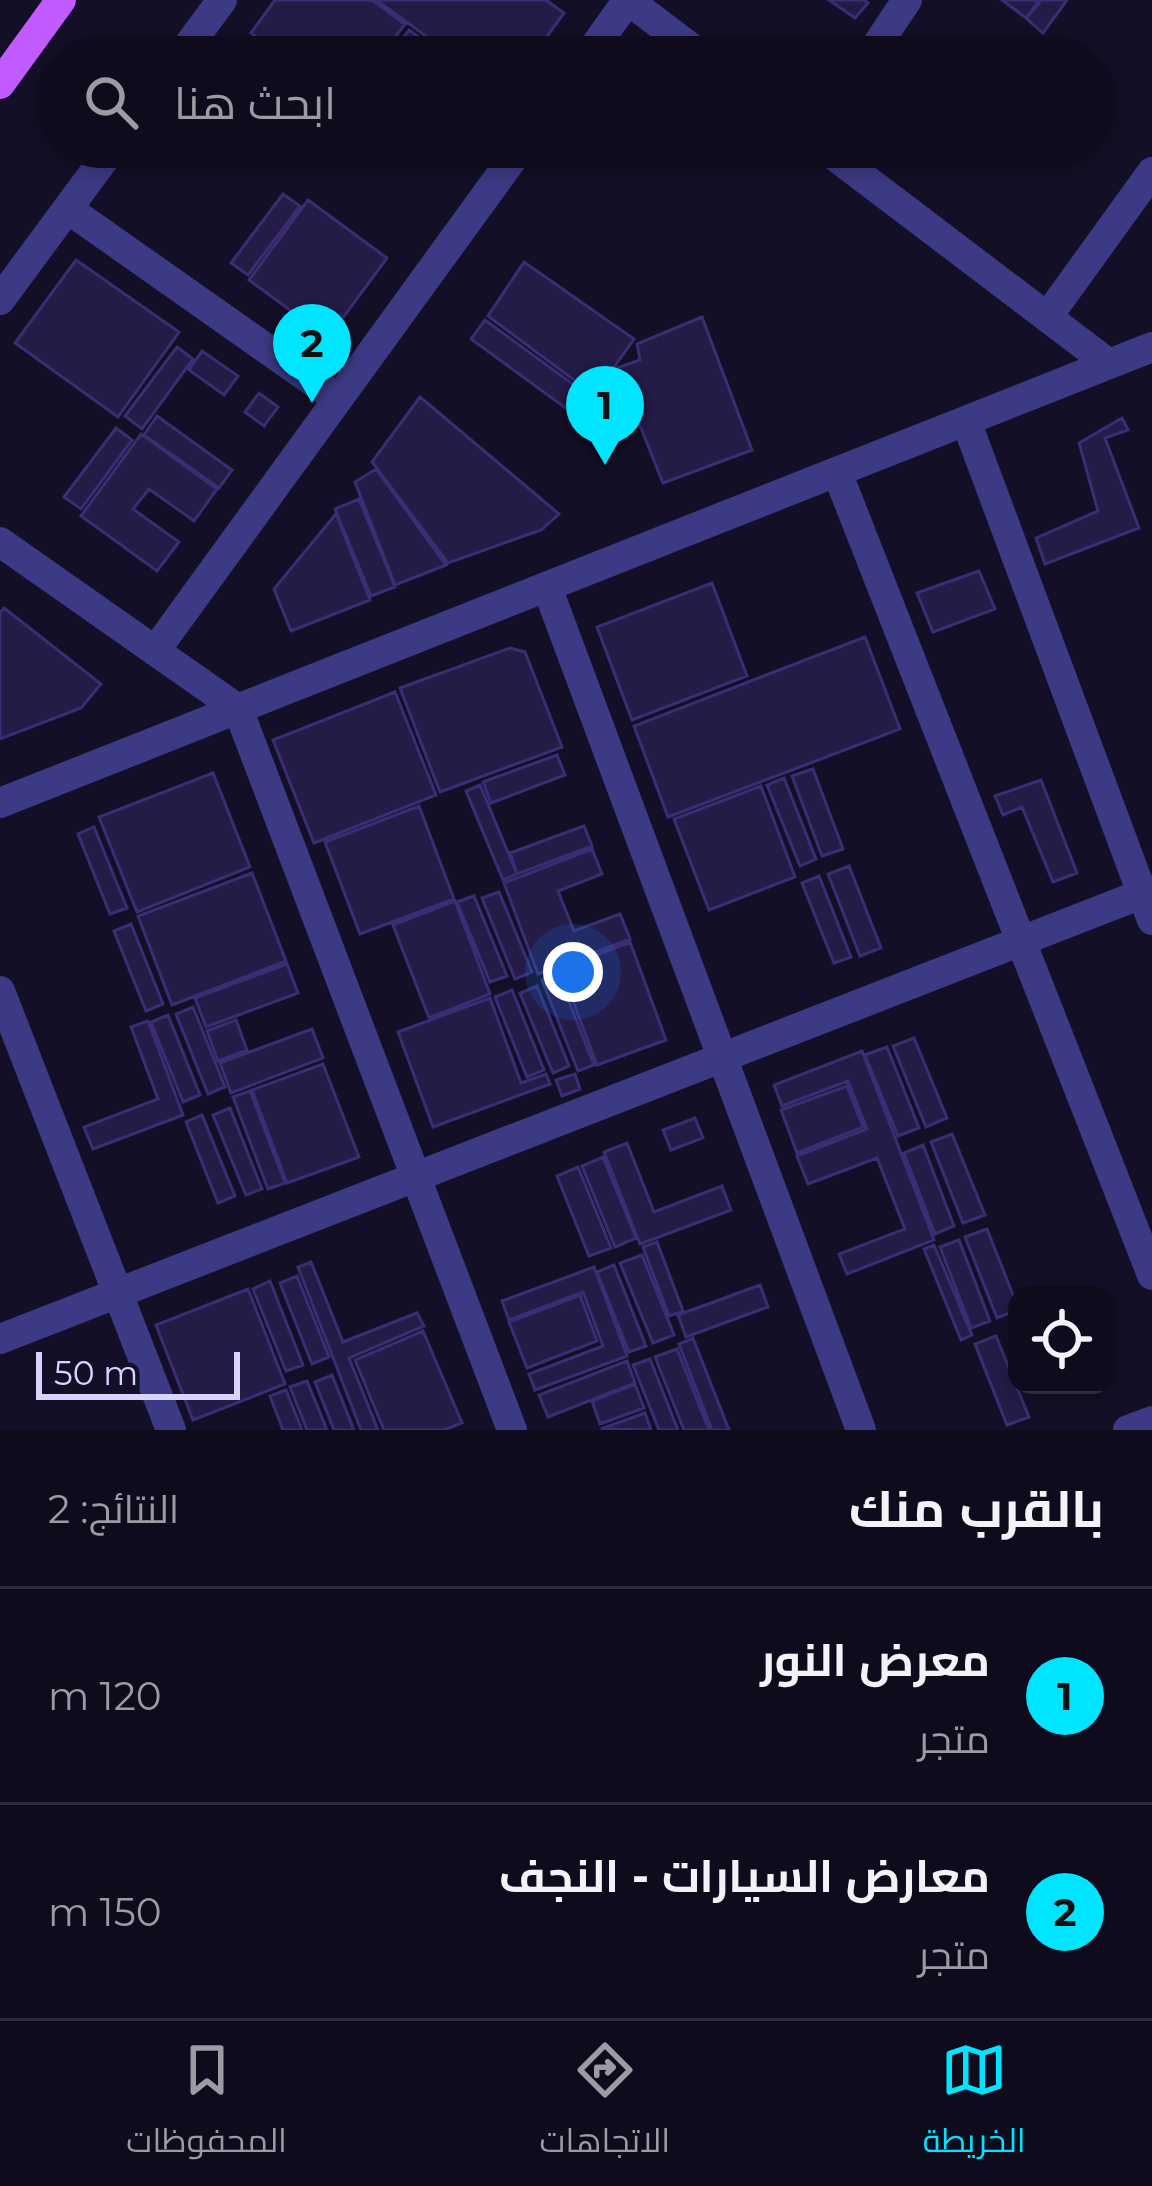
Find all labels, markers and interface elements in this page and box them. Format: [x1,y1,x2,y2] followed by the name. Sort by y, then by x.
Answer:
[36,36,1116,168] search box
[78,69,144,135] icon: search
[174,75,336,130] text: ابحث هنا
[273,304,351,403] pin: 2
[566,366,644,465] pin: 1
[543,942,603,1002] your location
[1008,1286,1116,1394] map controls
[1008,1286,1116,1394] button: locate
[36,1346,240,1399] scale bar
[54,1353,138,1393] text: 50 m
[849,1478,1104,1540] text: بالقرب منك
[48,1485,179,1533] text: النتائج: 2
[760,1632,990,1687] text: معرض النور
[48,1672,162,1720] text: 120 m
[1057,1672,1073,1720] text: 1
[918,1715,990,1763] text: متجر
[499,1848,990,1903] text: معارض السيارات - النجف
[48,1888,162,1936] text: 150 m
[1054,1888,1077,1936] text: 2
[918,1931,990,1979] text: متجر
[126,2037,287,2171] tab: المحفوظات
[540,2037,670,2171] tab: الاتجاهات
[923,2037,1026,2171] tab: الخريطة

